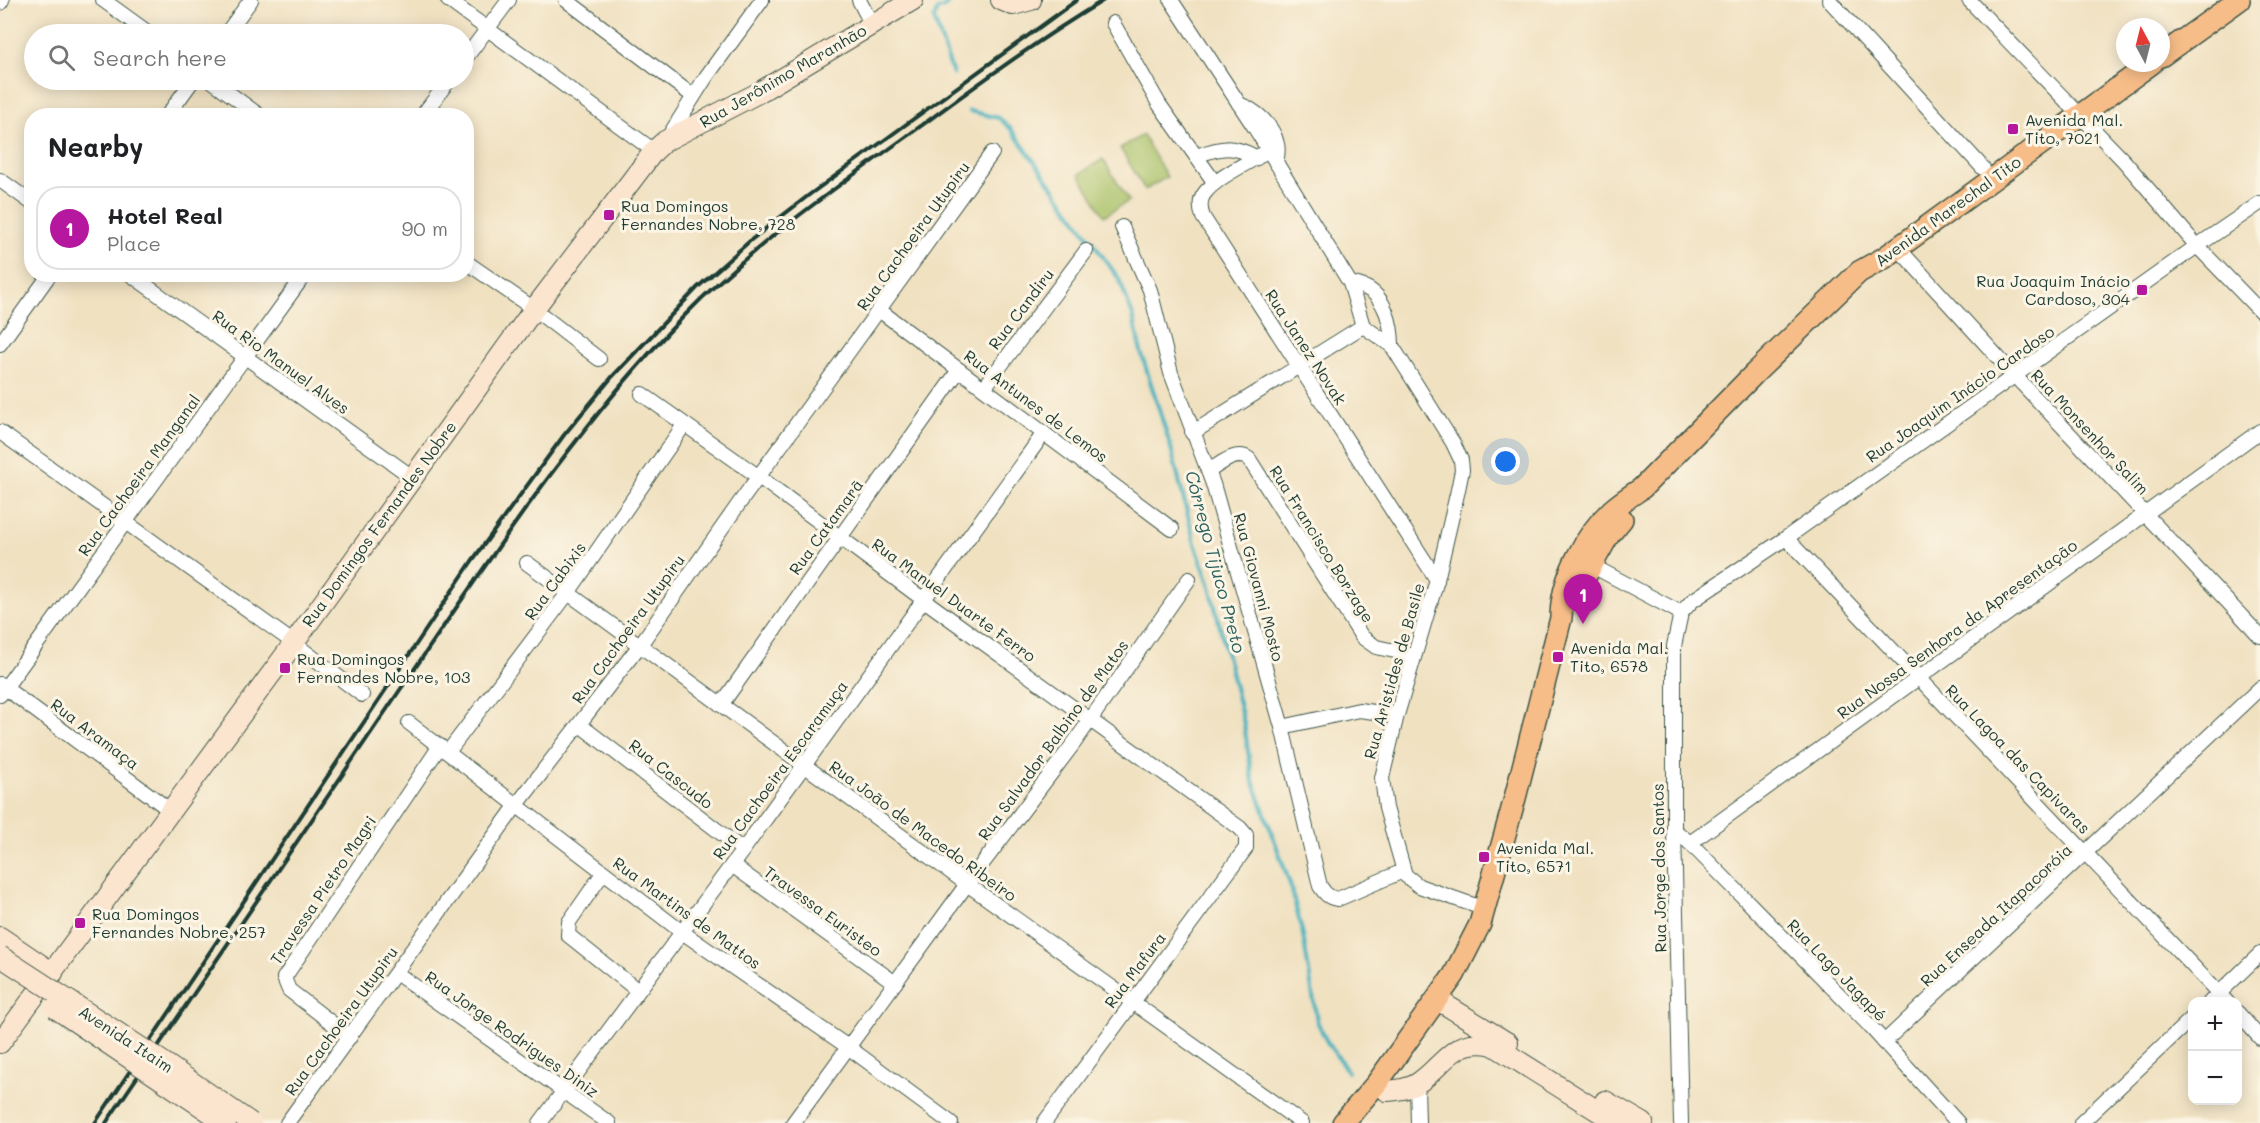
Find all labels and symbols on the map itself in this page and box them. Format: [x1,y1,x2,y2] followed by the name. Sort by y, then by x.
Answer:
[2116,18,2170,72] north arrow
[695,19,870,132] street label: Rua Jerônimo Maranhão
[2025,109,2123,148] place label: Avenida Mal. Tito, 7021
[2006,122,2020,136] marker: Avenida Mal. Tito, 7021
[1871,151,2025,271] street label: Avenida Marechal Tito
[851,157,974,314] street label: Rua Cachoeira Utupiru
[621,195,796,234] place label: Rua Domingos Fernandes Nobre, 728
[602,208,616,222] marker: Rua Domingos Fernandes Nobre, 728
[983,264,1058,353] street label: Rua Candiru
[1976,270,2131,309] place label: Rua Joaquim Inácio Cardoso, 304
[2135,283,2149,297] marker: Rua Joaquim Inácio Cardoso, 304
[1261,285,1352,409] street label: Rua Janez Novak
[209,305,354,418] street label: Rua Rio Manuel Alves
[1861,320,2058,467] street label: Rua Joaquim Inácio Cardoso
[960,345,1113,467] street label: Rua Antunes de Lemos
[2027,365,2154,499] street label: Rua Monsenhor Salim
[73,390,204,560] street label: Rua Cachoeira Manganal
[297,417,460,631] street label: Rua Domingos Fernandes Nobre
[1491,447,1520,476] your location
[1265,461,1379,626] street label: Rua Francisco Borzage
[1180,468,1252,656] water label: Córrego Tijuco Preto
[784,475,867,579] street label: Rua Catamarã
[1230,510,1289,664] street label: Rua Giovanni Mosto
[868,533,1040,666] street label: Rua Manuel Duarte Ferro
[1832,534,2081,723] street label: Rua Nossa Senhora da Apresentação
[519,538,590,624] street label: Rua Cabixis
[566,550,689,707] street label: Rua Cachoeira Utupiru
[1564,574,1602,624] pin: 1
[1358,580,1429,761] street label: Rua Aristides de Basile
[973,635,1133,844] street label: Rua Salvador Balbino de Matos
[1570,637,1668,676] place label: Avenida Mal. Tito, 6578
[297,648,470,687] place label: Rua Domingos Fernandes Nobre, 103
[1551,650,1565,664] marker: Avenida Mal. Tito, 6578
[278,661,292,675] marker: Rua Domingos Fernandes Nobre, 103
[707,676,852,863] street label: Rua Cachoeira Escaramuça
[1941,680,2095,838] street label: Rua Lagoa das Capivaras
[47,694,144,774] street label: Rua Aramaça
[625,734,718,813] street label: Rua Cascudo
[825,756,1021,906] street label: Rua João de Macedo Ribeiro
[1647,783,1670,953] street label: Rua Jorge dos Santos
[265,811,380,968] street label: Travessa Pietro Magri
[1496,837,1594,876] place label: Avenida Mal. Tito, 6571
[1915,839,2076,991] street label: Rua Enseada Itapacoróia
[1477,850,1491,864] marker: Avenida Mal. Tito, 6571
[609,852,765,973] street label: Rua Martins de Mattos
[760,861,886,961] street label: Travessa Euristeo
[92,903,266,942] place label: Rua Domingos Fernandes Nobre, 257
[1783,914,1892,1025] street label: Rua Lago Jagapé
[73,916,87,930] marker: Rua Domingos Fernandes Nobre, 257
[1099,928,1170,1012] street label: Rua Mafura
[279,942,402,1099] street label: Rua Cachoeira Utupiru
[422,966,603,1102] street label: Rua Jorge Rodrigues Diniz
[75,1000,177,1077] street label: Avenida Itaim

